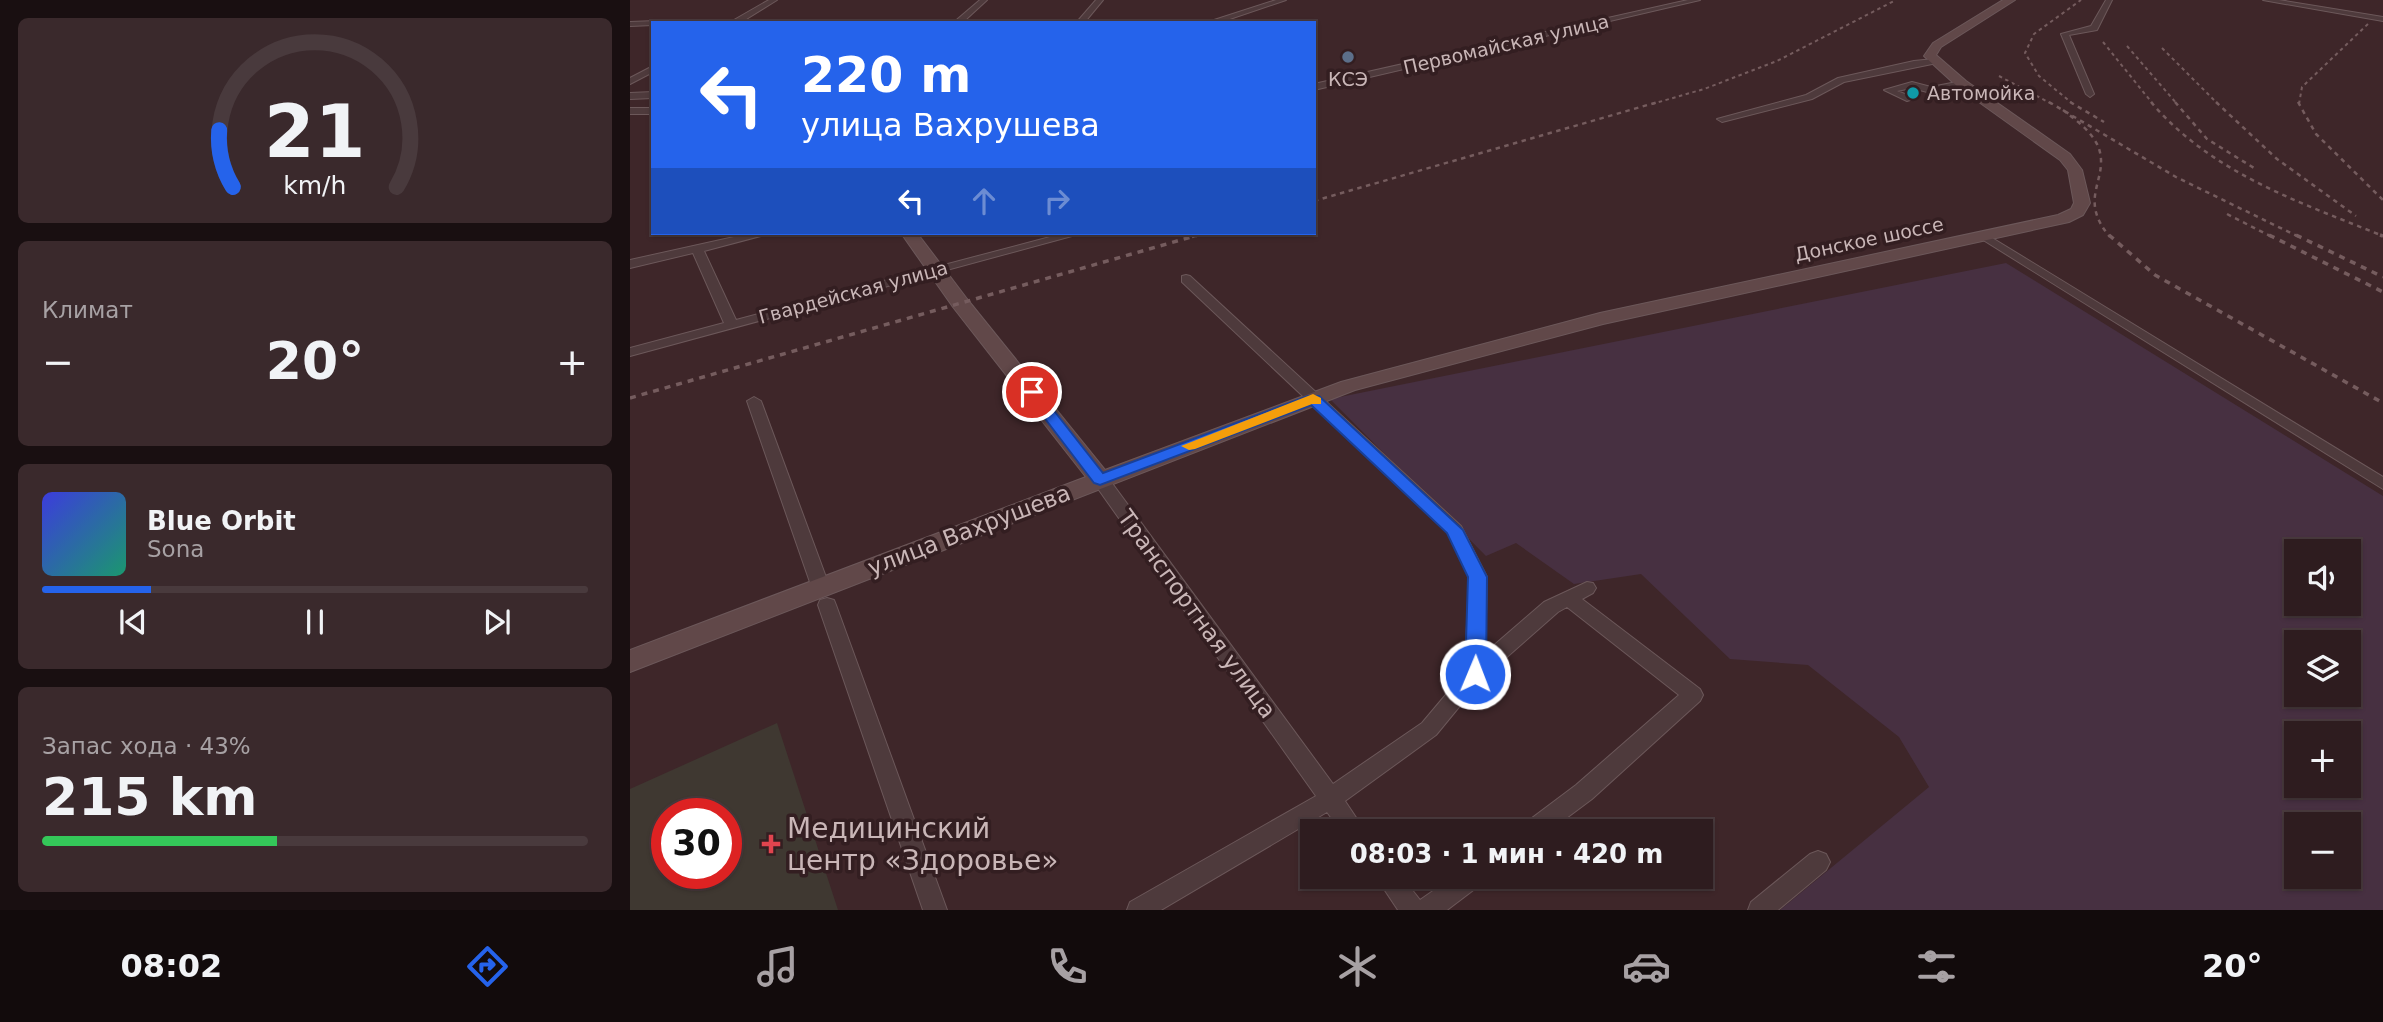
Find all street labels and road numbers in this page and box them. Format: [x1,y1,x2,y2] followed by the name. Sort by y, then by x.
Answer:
[1401,10,1611,78] street label: Первомайская улица
[1792,212,1946,266] street label: Донское шоссе
[756,256,950,328] street label: Гвардейская улица
[864,479,1074,581] street label: улица Вахрушева
[1112,504,1281,723] street label: Транспортная улица

